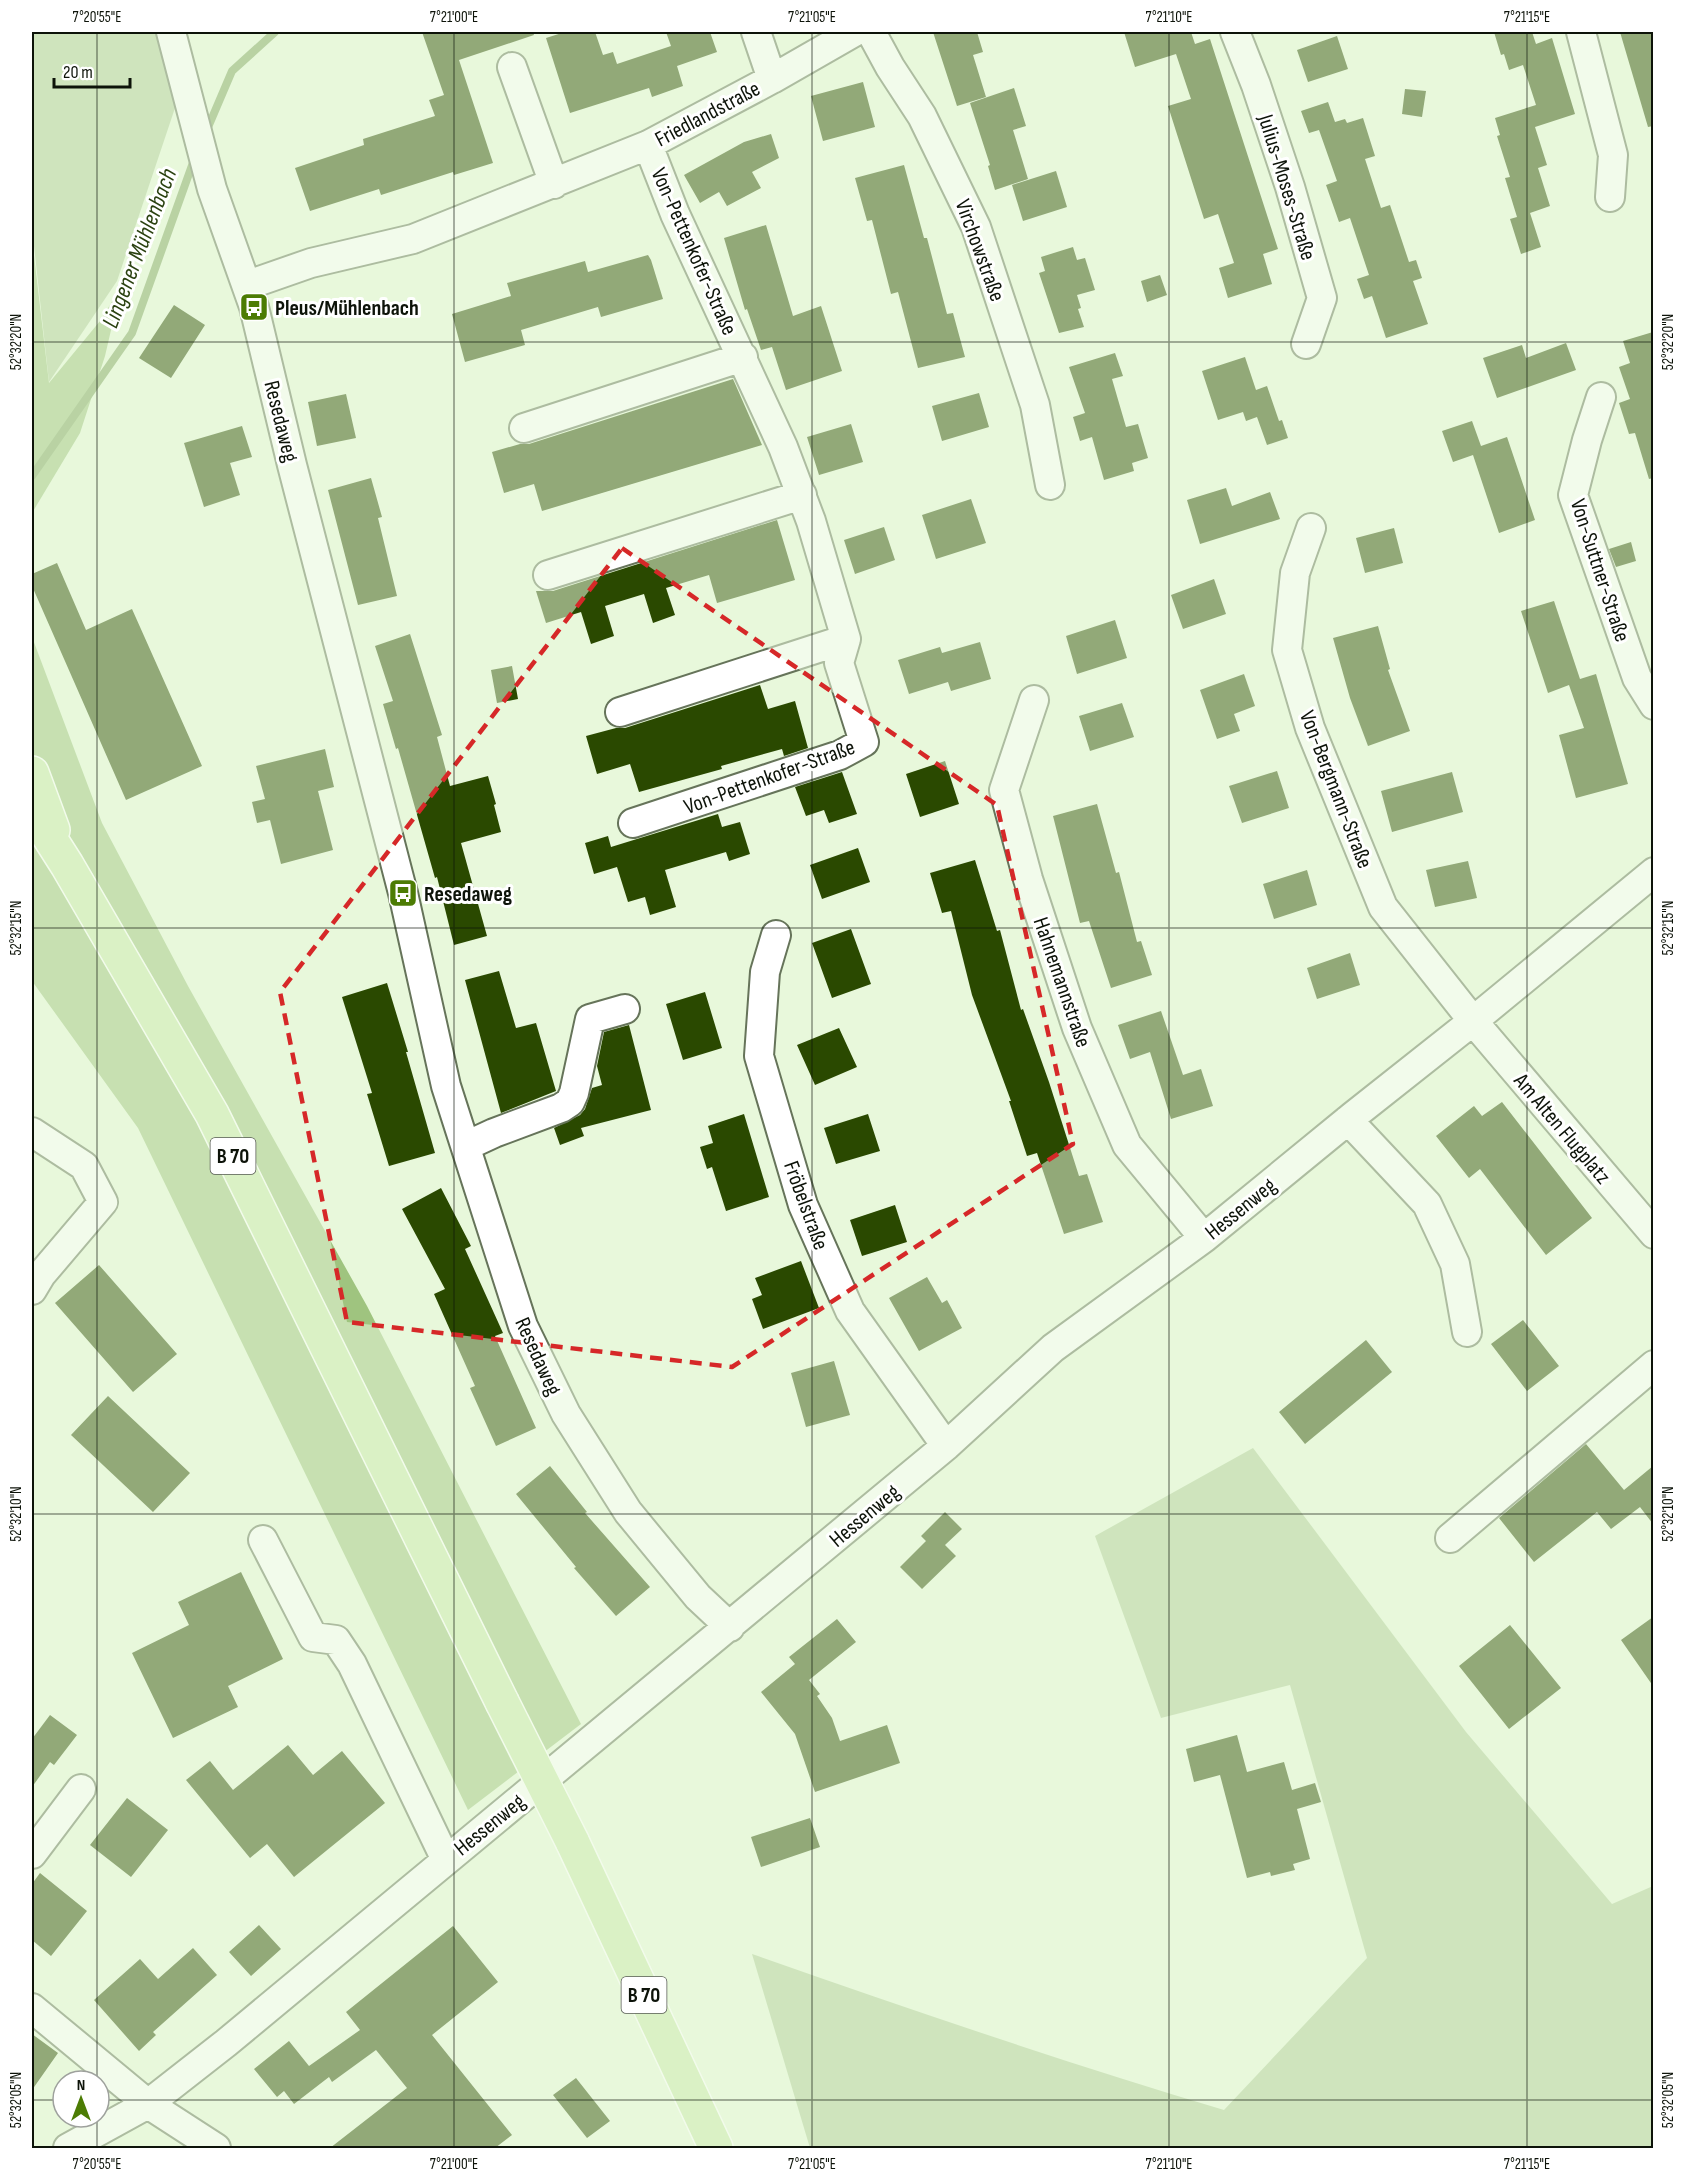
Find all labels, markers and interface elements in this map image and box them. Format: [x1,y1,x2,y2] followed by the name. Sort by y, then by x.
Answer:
[73,8,121,27] text: 7°20'55"E
[430,8,478,27] text: 7°21'00"E
[788,8,836,27] text: 7°21'05"E
[1145,8,1193,27] text: 7°21'10"E
[1504,8,1550,27] text: 7°21'15"E
[54,51,130,89] scale bar
[63,62,93,83] text: 20 m
[651,75,765,153] street label: Friedlandstraße
[1251,110,1322,264] street label: Julius-Moses-Straße
[96,164,183,332] water label: Lingener Mühlenbach
[645,164,743,339] street label: Von-Pettenkofer-Straße
[949,196,1011,305] street label: Virchowstraße
[238,291,270,323] bus stop icon: Pleus/Mühlenbach
[275,295,419,322] place label: Pleus/Mühlenbach
[7,314,26,370] text: 52°32'20"N
[1659,314,1678,370] text: 52°32'20"N
[257,378,304,465] street label: Resedaweg
[1564,496,1635,645] street label: Von-Suttner-Straße
[1293,707,1378,872] street label: Von-Bergmann-Straße
[680,734,859,821] street label: Von-Pettenkofer-Straße
[387,877,419,909] bus stop icon: Resedaweg
[424,881,512,908] place label: Resedaweg
[7,901,26,955] text: 52°32'15"N
[1659,901,1678,955] text: 52°32'15"N
[1027,914,1096,1051] street label: Hahnemannstraße
[1507,1067,1616,1190] street label: Am Alten Flugplatz
[210,1138,256,1174] road number: B 70
[777,1157,834,1254] street label: Fröbelstraße
[1200,1172,1282,1246] street label: Hessenweg
[508,1313,567,1400] street label: Resedaweg
[824,1479,906,1553] street label: Hessenweg
[7,1486,26,1542] text: 52°32'10"N
[1659,1486,1678,1542] text: 52°32'10"N
[449,1788,531,1862] street label: Hessenweg
[622,1977,666,2013] road number: B 70
[51,2069,111,2129] north arrow
[7,2072,26,2128] text: 52°32'05"N
[1659,2072,1678,2128] text: 52°32'05"N
[77,2076,85,2095] text: N
[73,2155,121,2174] text: 7°20'55"E
[430,2155,478,2174] text: 7°21'00"E
[788,2155,836,2174] text: 7°21'05"E
[1145,2155,1193,2174] text: 7°21'10"E
[1504,2155,1550,2174] text: 7°21'15"E

